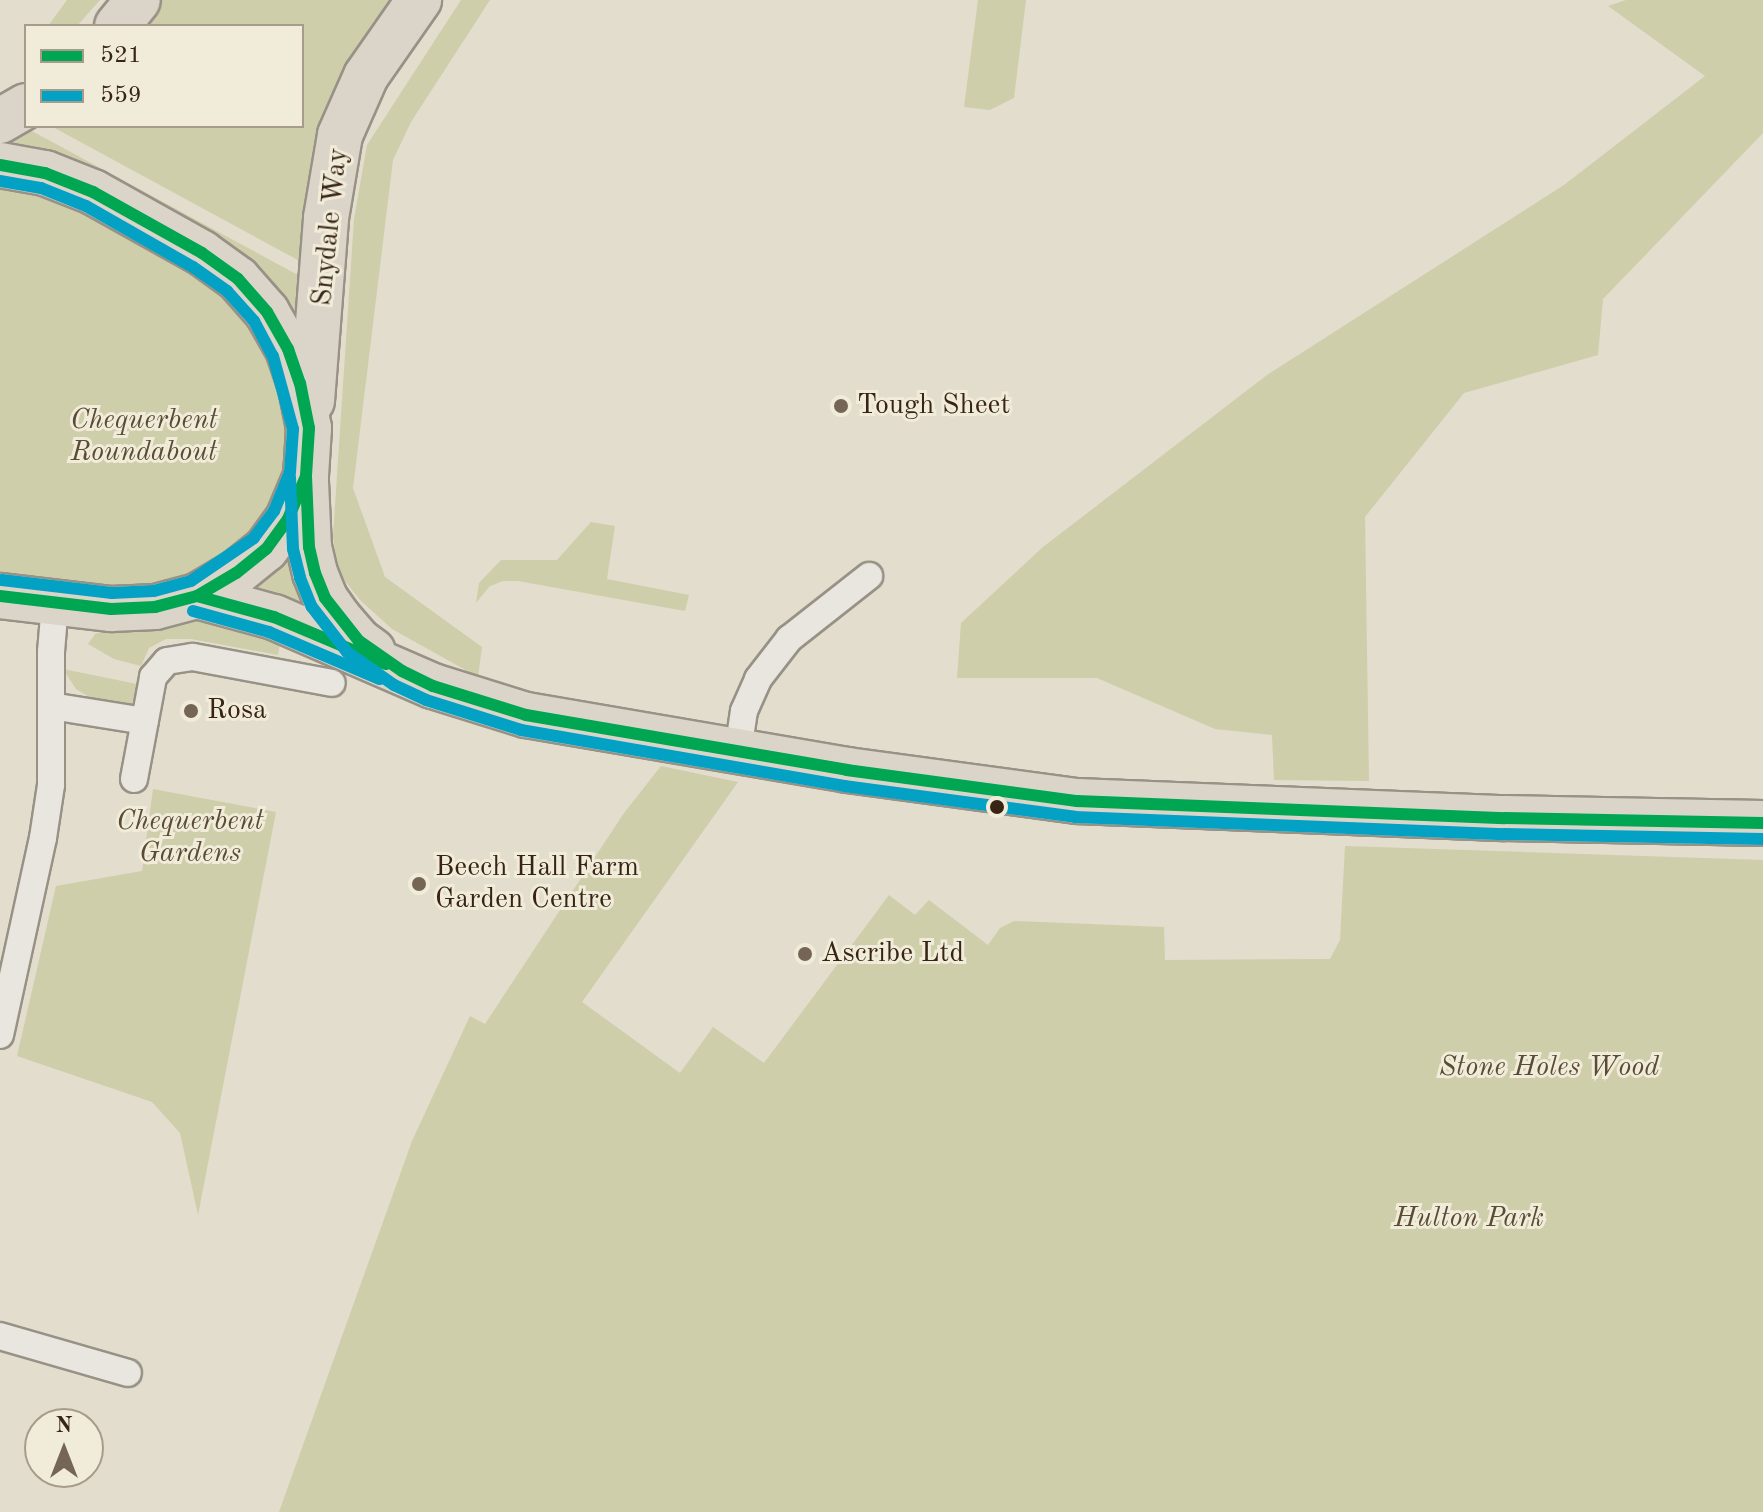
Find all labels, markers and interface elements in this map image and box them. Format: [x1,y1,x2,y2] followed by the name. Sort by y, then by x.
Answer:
[24,24,304,128] legend
[100,44,142,68] text: 521
[100,84,142,108] text: 559
[306,146,356,308] street label: Snydale Way
[857,389,1010,423] place label: Tough Sheet
[832,397,850,415] marker: Tough Sheet
[70,404,218,470] park label: Chequerbent Roundabout
[207,694,267,728] place label: Rosa
[182,702,200,720] marker: Rosa
[989,799,1005,815] unlabelled marker
[116,805,264,871] park label: Chequerbent Gardens
[435,851,639,917] place label: Beech Hall Farm Garden Centre
[410,875,428,893] marker: Beech Hall Farm Garden Centre
[821,937,964,971] place label: Ascribe Ltd
[796,945,814,963] marker: Ascribe Ltd
[1439,1051,1659,1085] park label: Stone Holes Wood
[1394,1202,1544,1236] park label: Hulton Park
[24,1408,104,1488] north arrow
[56,1415,72,1437] text: N

